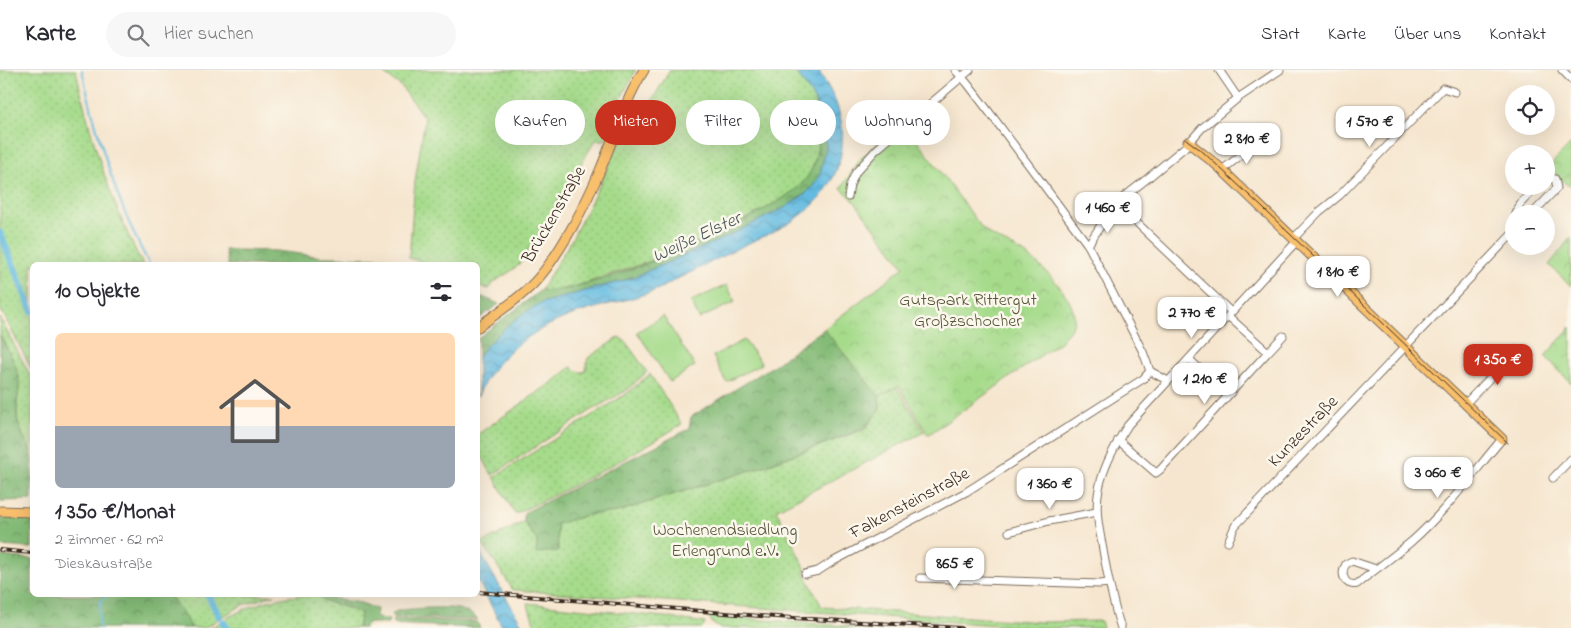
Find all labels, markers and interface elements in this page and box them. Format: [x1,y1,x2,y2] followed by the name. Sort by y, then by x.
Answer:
[106,12,456,57] search box
[25,17,76,52] text: Karte
[124,21,152,49] icon: search
[164,21,253,48] text: Hier suchen
[1261,22,1300,48] text: Start
[1328,22,1366,48] text: Karte
[1394,22,1461,48] text: Über uns
[1489,22,1546,48] text: Kontakt
[1505,85,1555,255] map controls
[1505,85,1555,135] button: locate
[495,100,585,145] chip: Kaufen
[595,100,676,145] chip: Mieten
[686,100,760,145] chip: Filter
[770,100,836,145] chip: Neu
[846,100,950,145] chip: Wohnung
[1324,106,1416,148] pin: 1 570 €
[1347,110,1393,134] text: 1 570 €
[1201,122,1293,165] pin: 2 810 €
[1224,127,1270,151] text: 2 810 €
[1505,145,1555,195] button: +
[516,161,594,269] street label: Brückenstraße
[1062,191,1154,234] pin: 1 460 €
[1086,196,1130,220] text: 1 460 €
[648,205,748,270] water label: Weiße Elster
[1505,205,1555,255] button: −
[1292,256,1384,298] pin: 1 810 €
[1317,260,1359,284] text: 1 810 €
[55,277,140,307] text: 10 Objekte
[427,278,455,306] icon: filters
[899,288,1037,335] park label: Gutspark Rittergut Großzschocher
[1146,296,1238,339] pin: 2 770 €
[1168,301,1216,325] text: 2 770 €
[1452,344,1544,386] pin: 1 350 €
[1475,348,1521,372] text: 1 350 €
[1159,362,1251,405] pin: 1 210 €
[210,366,300,456] icon: home
[1183,367,1227,391] text: 1 210 €
[1263,389,1346,474] street label: Kunzestraße
[1392,456,1484,499] pin: 3 060 €
[844,461,975,547] street label: Falkensteinstraße
[1415,461,1461,485] text: 3 060 €
[1004,468,1096,510] pin: 1 360 €
[1028,472,1072,496] text: 1 360 €
[55,498,176,528] text: 1 350 €/Monat
[653,518,797,566] park label: Wochenendsiedlung Erlengrund e.V.
[55,528,163,552] text: 2 Zimmer · 62 m²
[920,548,990,590] pin: 865 €
[55,552,152,576] text: Dieskaustraße
[936,552,974,576] text: 865 €

